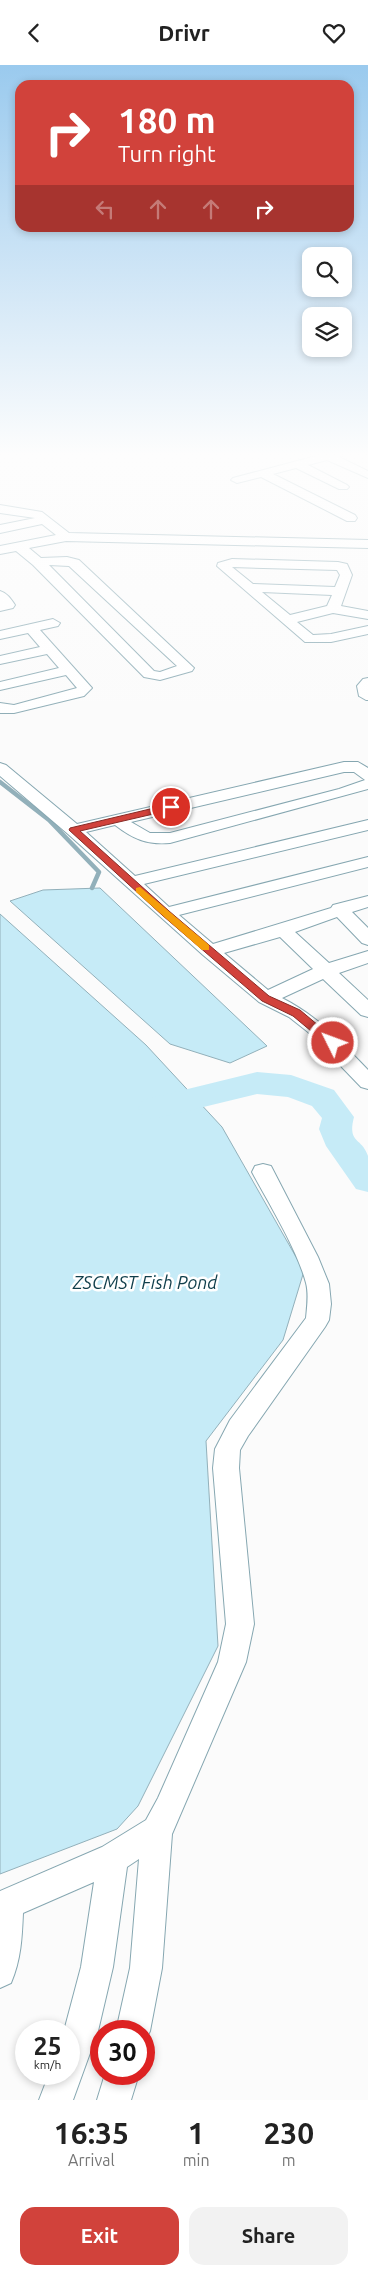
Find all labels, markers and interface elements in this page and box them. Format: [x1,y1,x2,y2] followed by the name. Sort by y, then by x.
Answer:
[20,19,48,47] icon: back
[320,19,348,47] icon: heart
[158,20,210,45] text: Drivr
[35,100,100,165] icon: right
[118,100,216,140] text: 180 m
[118,141,216,166] text: Turn right
[91,195,119,223] icon: left
[144,195,172,223] icon: ahead
[197,195,225,223] icon: ahead
[250,195,278,223] icon: right
[302,247,352,357] map controls
[302,247,352,297] button: search
[302,307,352,357] button: layers
[150,786,192,828] pin
[157,793,185,821] icon: arrive
[306,1016,358,1068] position arrow
[72,1272,218,1292] water label: ZSCMST Fish Pond
[90,2020,155,2085] speed limit sign: 30
[33,2032,62,2060] text: 25
[34,2058,61,2071] text: km/h
[54,2116,129,2150] text: 16:35
[188,2116,205,2150] text: 1
[263,2116,314,2150] text: 230
[68,2151,115,2169] text: Arrival
[183,2151,210,2169] text: min
[282,2151,296,2169] text: m
[20,2207,179,2265] button: Exit
[189,2207,348,2265] button: Share

